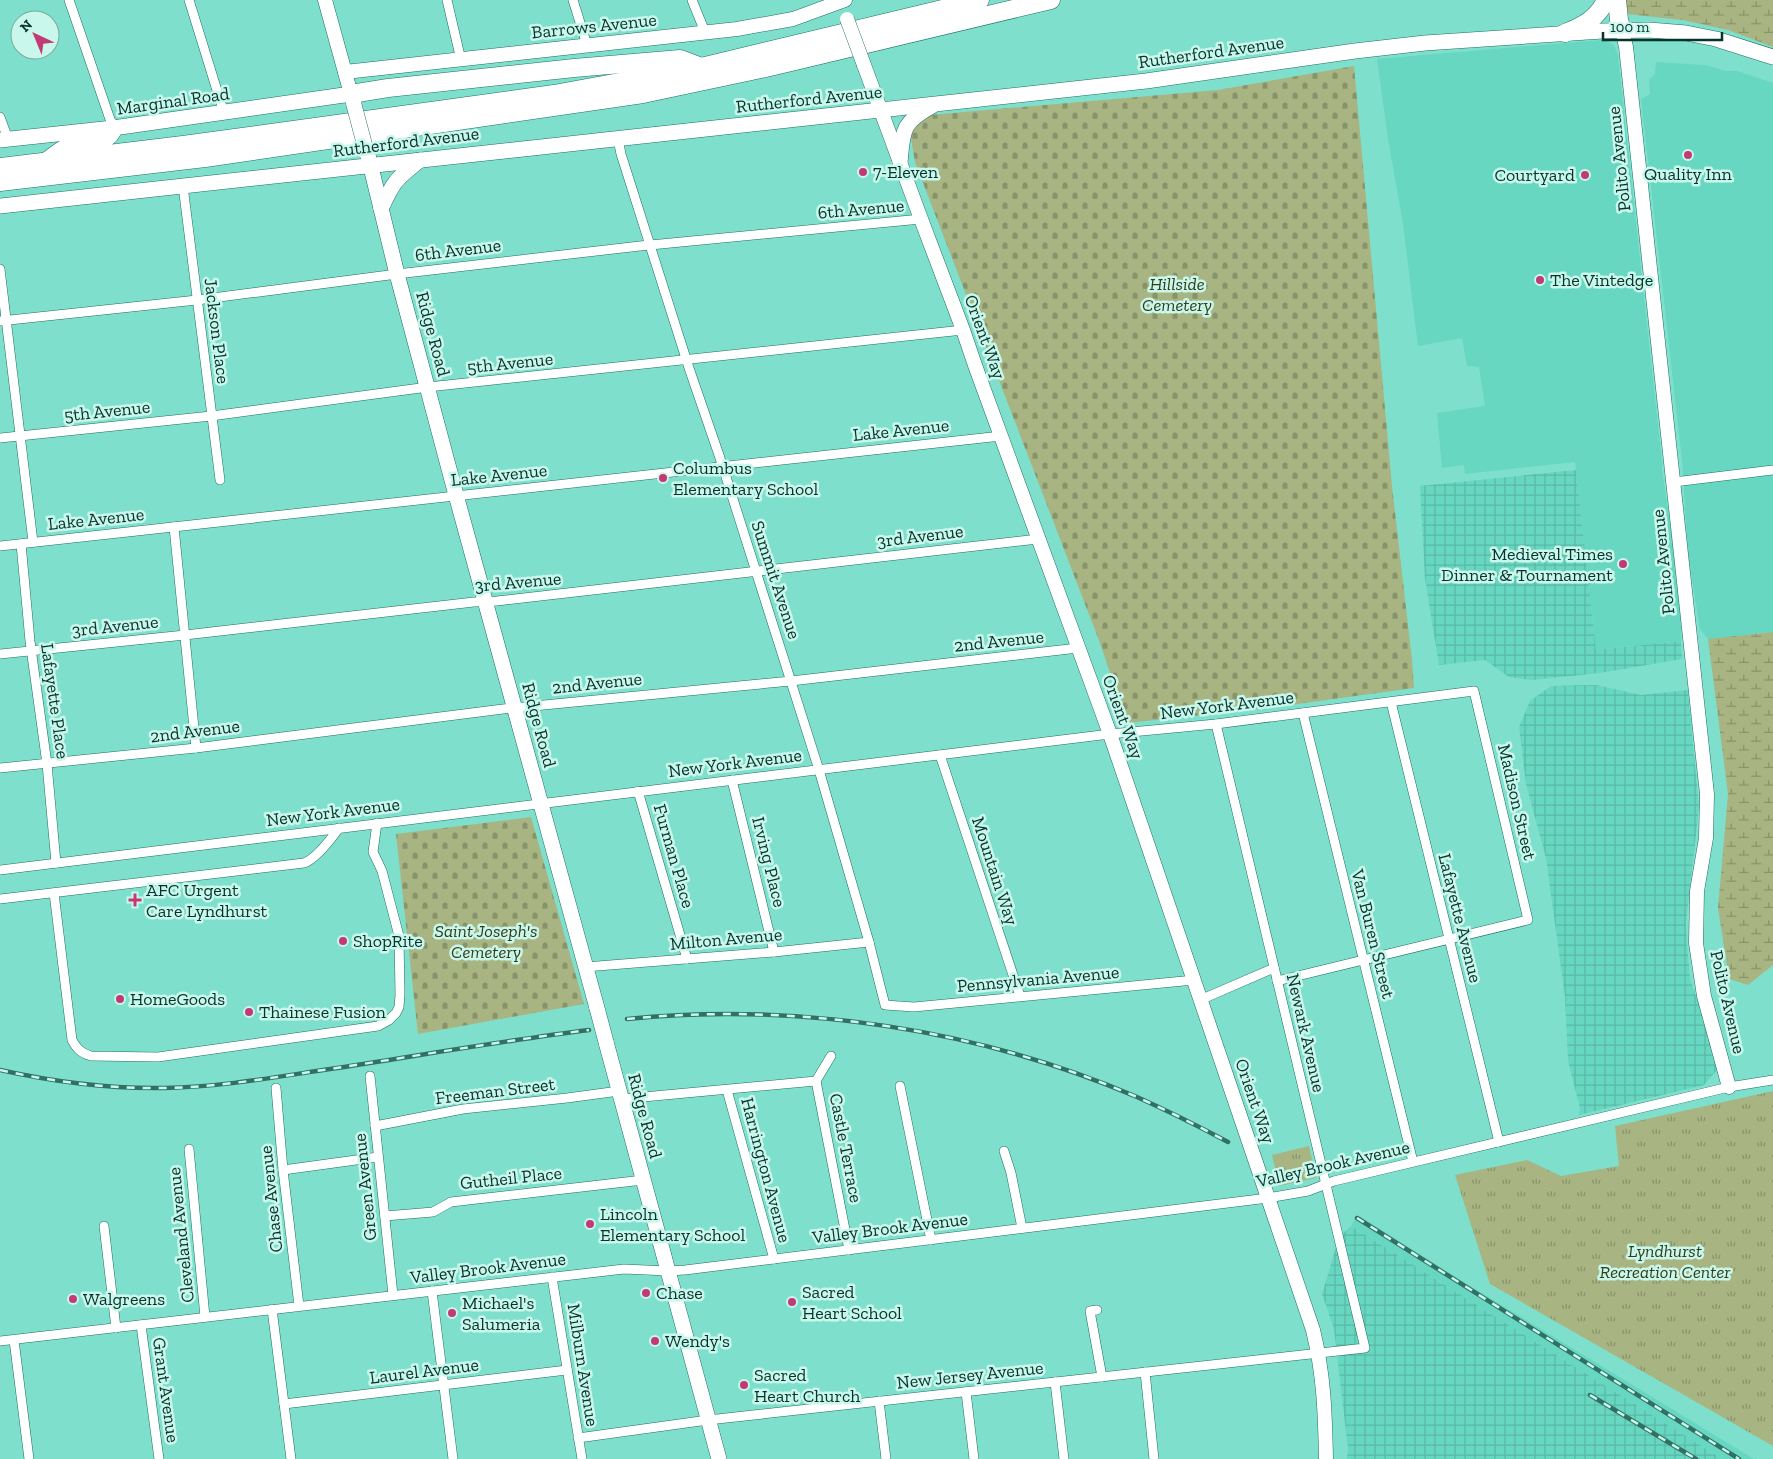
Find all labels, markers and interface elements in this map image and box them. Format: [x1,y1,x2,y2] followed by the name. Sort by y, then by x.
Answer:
[530,8,658,44] street label: Barrows Avenue
[10,10,60,60] north arrow
[1603,10,1722,42] scale bar
[17,16,36,36] text: N
[1610,18,1649,36] text: 100 m
[1137,31,1285,73] street label: Rutherford Avenue
[735,80,883,118] street label: Rutherford Avenue
[115,82,231,120] street label: Marginal Road
[1603,105,1635,213] street label: Polito Avenue
[332,122,480,162] street label: Rutherford Avenue
[1682,149,1694,161] marker: Quality Inn
[873,161,939,183] place label: 7-Eleven
[1644,163,1733,185] place label: Quality Inn
[1494,164,1575,186] place label: Courtyard
[857,166,869,178] marker: 7-Eleven
[1579,169,1591,181] marker: Courtyard
[817,194,905,224] street label: 6th Avenue
[414,234,502,266] street label: 6th Avenue
[1550,269,1653,291] place label: The Vintedge
[1142,273,1212,316] park label: Hillside Cemetery
[1534,274,1546,286] marker: The Vintedge
[200,277,234,385] street label: Jackson Place
[411,289,455,379] street label: Ridge Road
[960,292,1011,383] street label: Orient Way
[466,348,554,378] street label: 5th Avenue
[63,396,151,426] street label: 5th Avenue
[852,414,950,446] street label: Lake Avenue
[673,457,818,500] place label: Columbus Elementary School
[450,459,548,491] street label: Lake Avenue
[657,472,669,484] marker: Columbus Elementary School
[47,503,145,535] street label: Lake Avenue
[1647,508,1679,616] street label: Polito Avenue
[747,518,805,642] street label: Summit Avenue
[876,520,964,552] street label: 3rd Avenue
[1441,543,1613,586] place label: Medieval Times Dinner & Tournament
[1617,558,1629,570] marker: Medieval Times Dinner & Tournament
[474,567,562,597] street label: 3rd Avenue
[71,611,159,641] street label: 3rd Avenue
[953,625,1045,657] street label: 2nd Avenue
[36,642,74,760] street label: Lafayette Place
[551,667,643,699] street label: 2nd Avenue
[1098,672,1149,763] street label: Orient Way
[517,680,561,770] street label: Ridge Road
[1159,686,1295,724] street label: New York Avenue
[149,715,241,747] street label: 2nd Avenue
[1493,742,1541,862] street label: Madison Street
[667,744,803,782] street label: New York Avenue
[265,793,401,831] street label: New York Avenue
[649,802,699,910] street label: Furman Place
[967,814,1023,929] street label: Mountain Way
[747,815,791,909] street label: Irving Place
[1433,851,1487,985] street label: Lafayette Avenue
[1346,866,1400,1001] street label: Van Buren Street
[146,879,268,922] place label: AFC Urgent Care Lyndhurst
[128,893,142,907] marker: AFC Urgent Care Lyndhurst
[435,920,538,963] park label: Saint Joseph's Cemetery
[669,923,783,955] street label: Milton Avenue
[353,930,423,952] place label: ShopRite
[337,935,349,947] marker: ShopRite
[1705,948,1751,1056] street label: Polito Avenue
[956,961,1120,997] street label: Pennsylvania Avenue
[1282,972,1330,1094] street label: Newark Avenue
[130,988,225,1010] place label: HomeGoods
[114,993,126,1005] marker: HomeGoods
[259,1001,386,1023] place label: Thainese Fusion
[243,1006,255,1018] marker: Thainese Fusion
[1230,1056,1280,1147] street label: Orient Way
[623,1071,667,1161] street label: Ridge Road
[434,1073,556,1109] street label: Freeman Street
[825,1091,867,1205] street label: Castle Terrace
[736,1095,796,1245] street label: Harrington Avenue
[348,1132,382,1242] street label: Green Avenue
[1253,1136,1412,1193] street label: Valley Brook Avenue
[254,1144,288,1254] street label: Chase Avenue
[459,1162,563,1194] street label: Gutheil Place
[163,1166,199,1304] street label: Cleveland Avenue
[600,1203,745,1246] place label: Lincoln Elementary School
[810,1208,969,1249] street label: Valley Brook Avenue
[584,1218,596,1230] marker: Lincoln Elementary School
[1600,1240,1731,1283] park label: Lyndhurst Recreation Center
[408,1248,567,1289] street label: Valley Brook Avenue
[802,1281,902,1324] place label: Sacred Heart School
[656,1282,703,1304] place label: Chase
[640,1287,652,1299] marker: Chase
[83,1288,165,1310] place label: Walgreens
[462,1292,541,1335] place label: Michael's Salumeria
[67,1293,79,1305] marker: Walgreens
[786,1296,798,1308] marker: Sacred Heart School
[562,1302,604,1428] street label: Milburn Avenue
[446,1307,458,1319] marker: Michael's Salumeria
[665,1330,730,1352] place label: Wendy's
[649,1335,661,1347] marker: Wendy's
[148,1336,184,1444] street label: Grant Avenue
[368,1353,480,1389] street label: Laurel Avenue
[896,1356,1044,1394] street label: New Jersey Avenue
[754,1364,860,1407] place label: Sacred Heart Church
[738,1379,750,1391] marker: Sacred Heart Church

